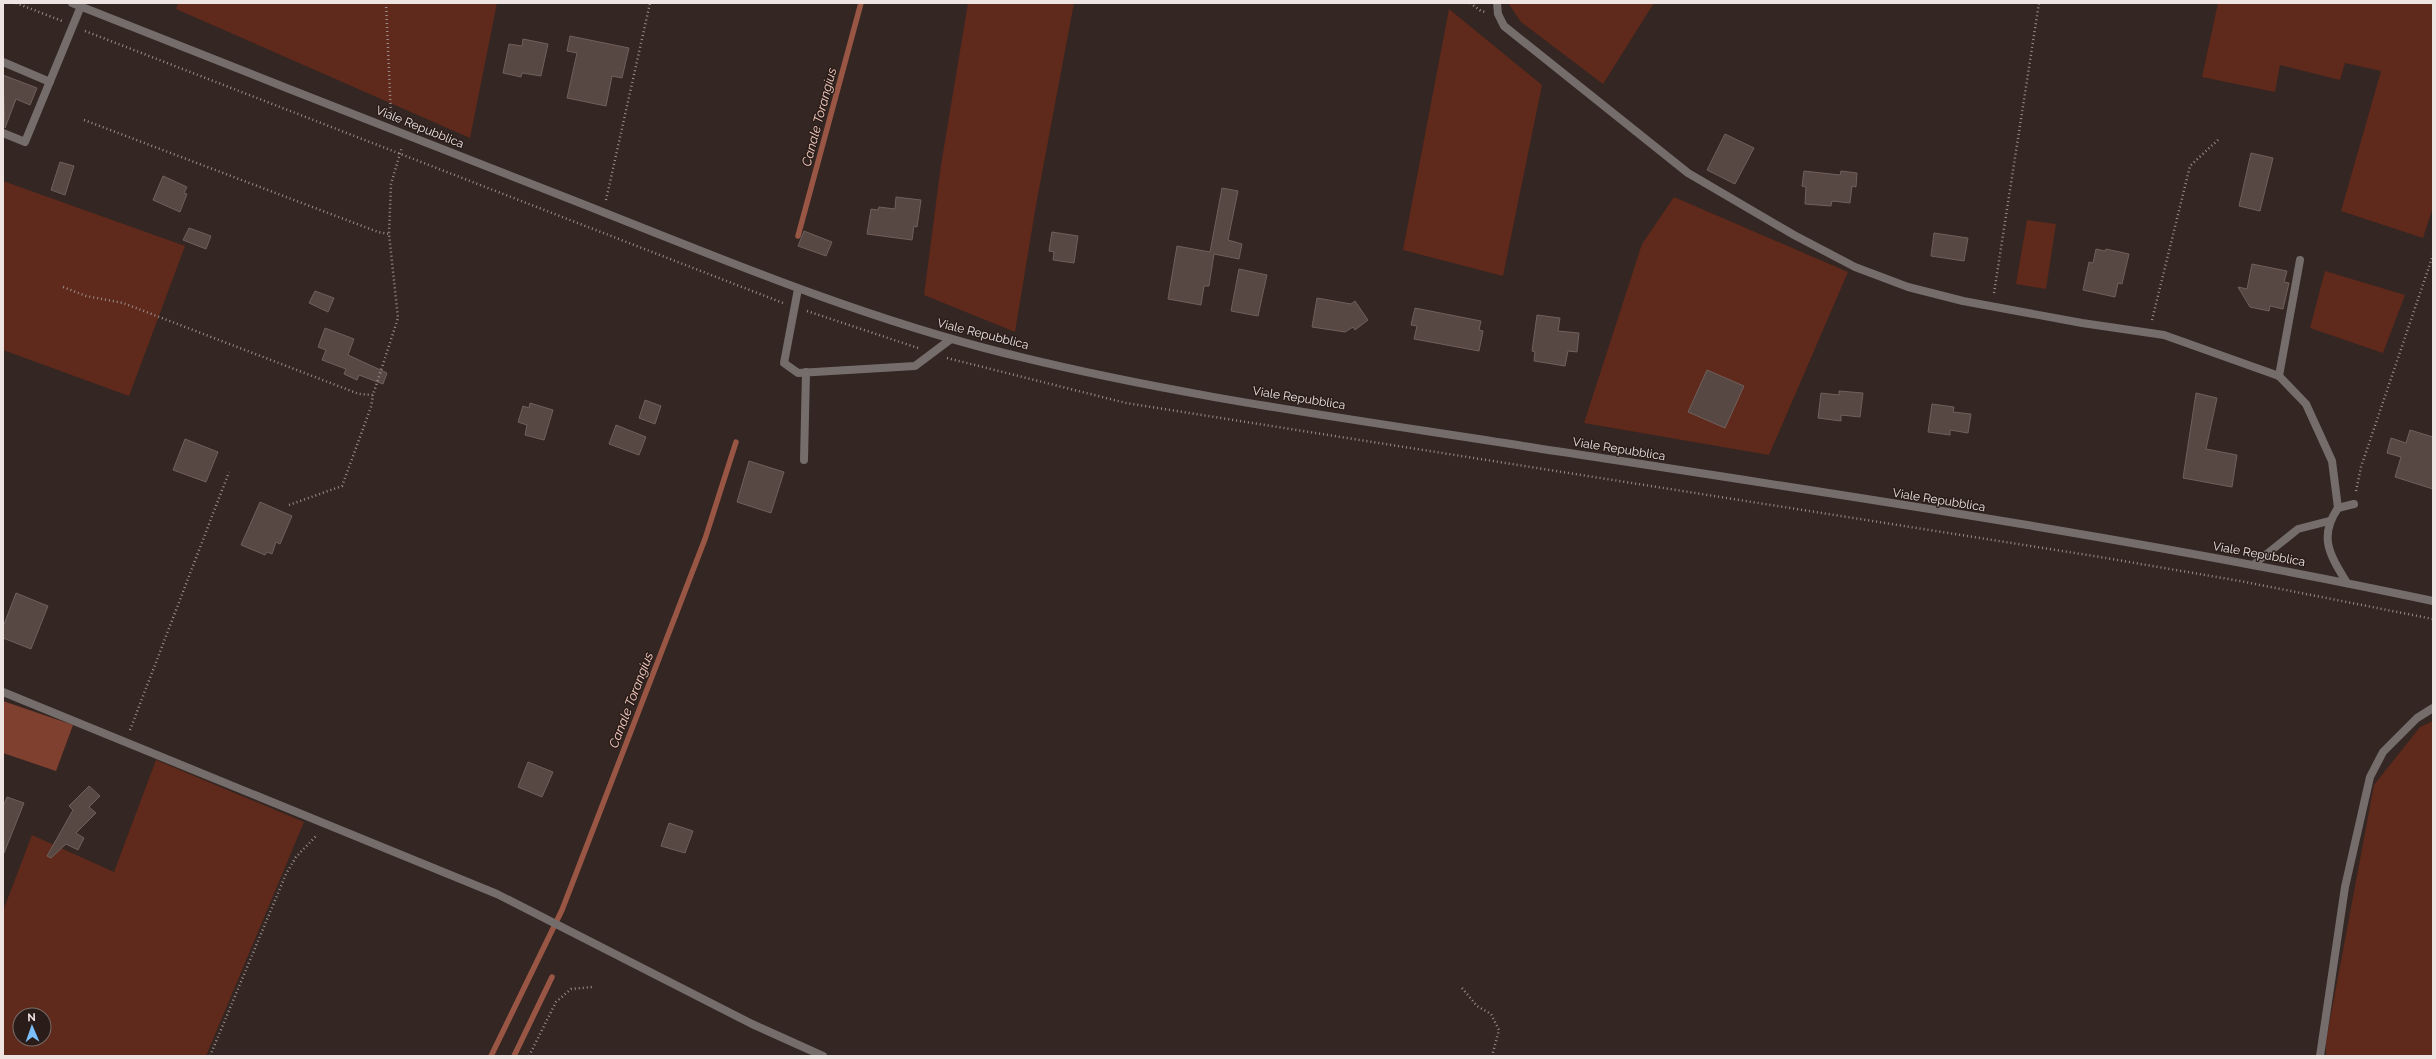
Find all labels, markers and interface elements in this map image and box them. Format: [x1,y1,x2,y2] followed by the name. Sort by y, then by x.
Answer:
[799,66,839,168] water label: Canale Torangius
[374,103,466,151] street label: Viale Repubblica
[936,316,1030,352] street label: Viale Repubblica
[1252,384,1346,412] street label: Viale Repubblica
[1572,435,1666,463] street label: Viale Repubblica
[1892,486,1986,514] street label: Viale Repubblica
[2212,539,2306,569] street label: Viale Repubblica
[606,650,656,750] water label: Canale Torangius
[12,1007,52,1047] north arrow
[27,1011,36,1024] text: N

